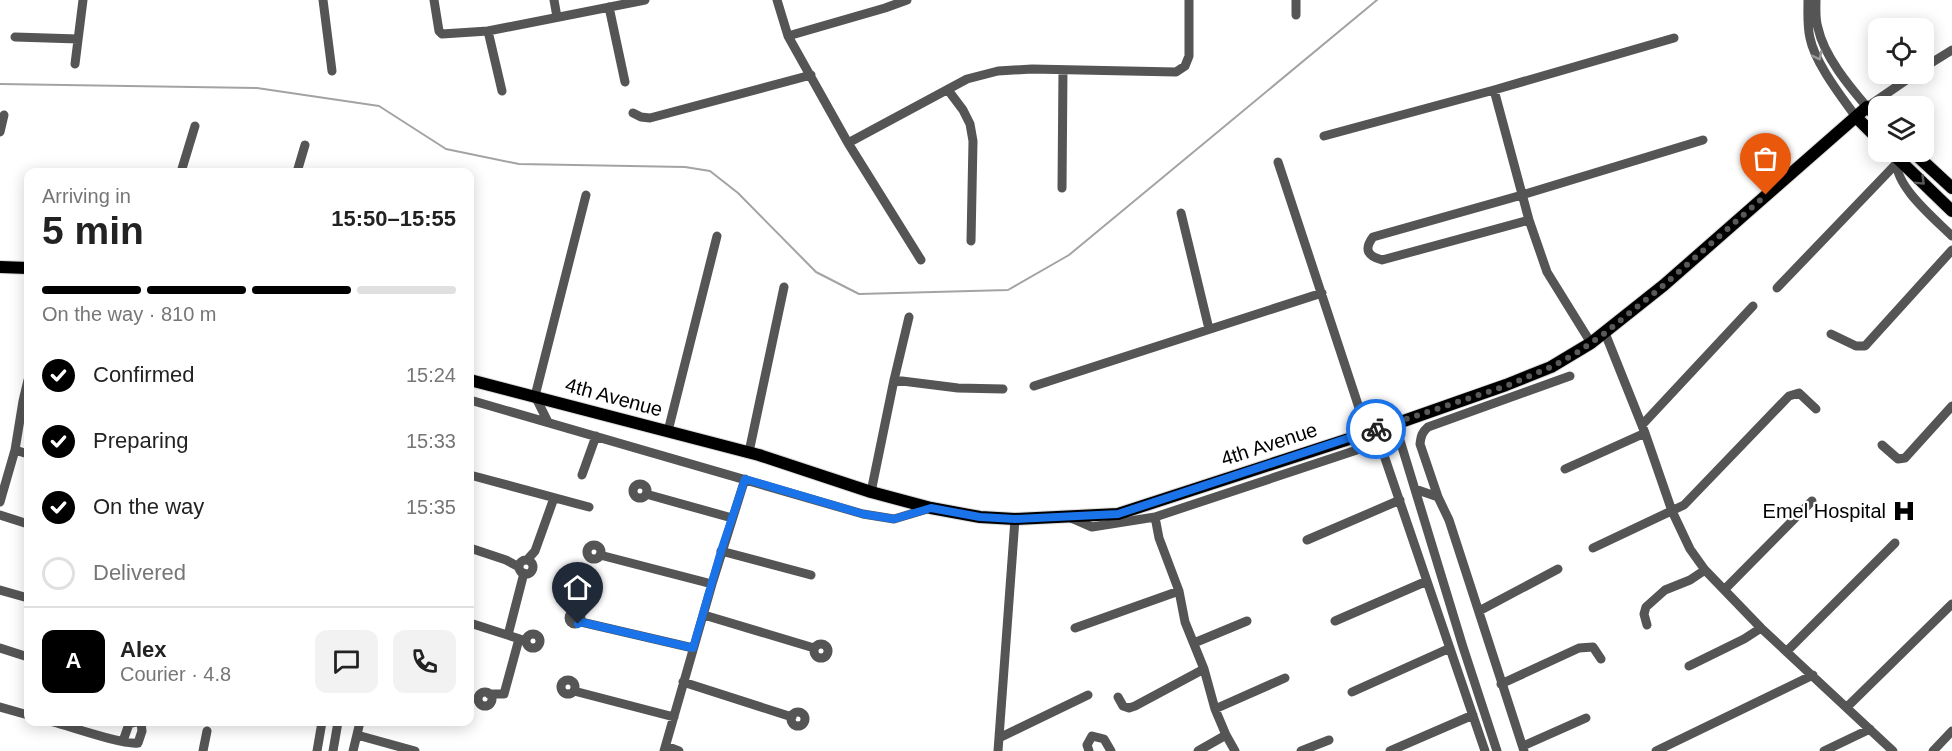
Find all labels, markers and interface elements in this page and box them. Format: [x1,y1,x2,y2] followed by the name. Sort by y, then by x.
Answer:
[1868,18,1934,162] map controls
[1868,18,1934,84] button: locate
[1810,50,1822,61] one-way arrow
[1868,96,1934,162] button: layers
[1740,133,1791,195] pin
[1749,142,1782,175] icon: bag
[1914,174,1925,185] one-way arrow
[42,185,131,207] text: Arriving in
[331,206,456,231] text: 15:50–15:55
[42,209,144,252] text: 5 min
[42,303,217,325] text: On the way · 810 m
[42,359,75,392] icon: check
[93,362,194,387] text: Confirmed
[406,364,456,386] text: 15:24
[563,373,665,421] street label: 4th Avenue
[1346,399,1406,459] courier
[1360,413,1393,446] icon: bike
[1218,418,1320,470] street label: 4th Avenue
[42,425,75,458] icon: check
[93,428,188,453] text: Preparing
[406,430,456,452] text: 15:33
[42,491,75,524] icon: check
[93,494,204,519] text: On the way
[406,496,456,518] text: 15:35
[1891,498,1917,524] hospital icon: Emel Hospital
[1763,500,1886,522] place label: Emel Hospital
[93,560,186,585] text: Delivered
[552,562,603,624] pin
[561,571,594,604] icon: home
[315,630,378,693] button: chat
[393,630,456,693] button: phone
[120,637,166,662] text: Alex
[66,648,81,673] text: A
[120,663,231,685] text: Courier · 4.8

